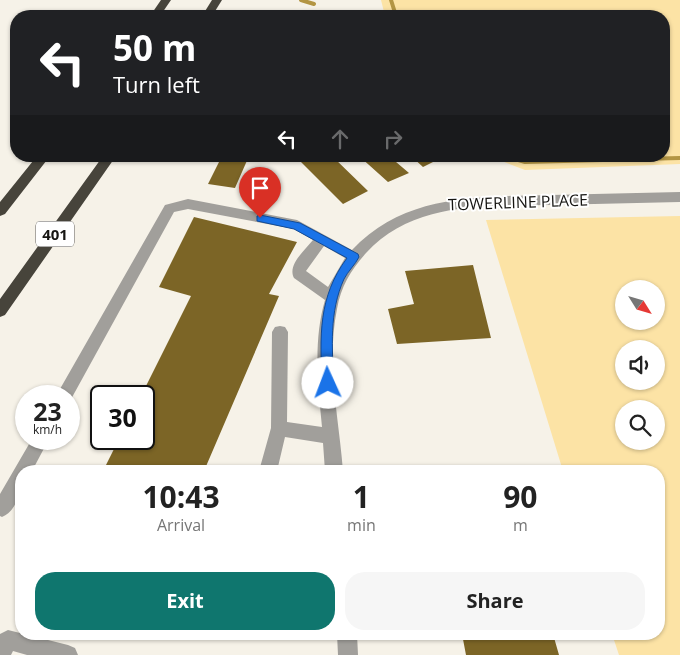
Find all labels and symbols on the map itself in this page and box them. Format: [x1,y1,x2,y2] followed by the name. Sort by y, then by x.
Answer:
[239,167,281,218] pin
[448,189,588,215] street label: TOWERLINE PLACE
[36,222,74,246] road number: 401
[615,280,665,330] north arrow
[301,356,353,408] position arrow
[90,385,155,450] speed limit sign: 30

